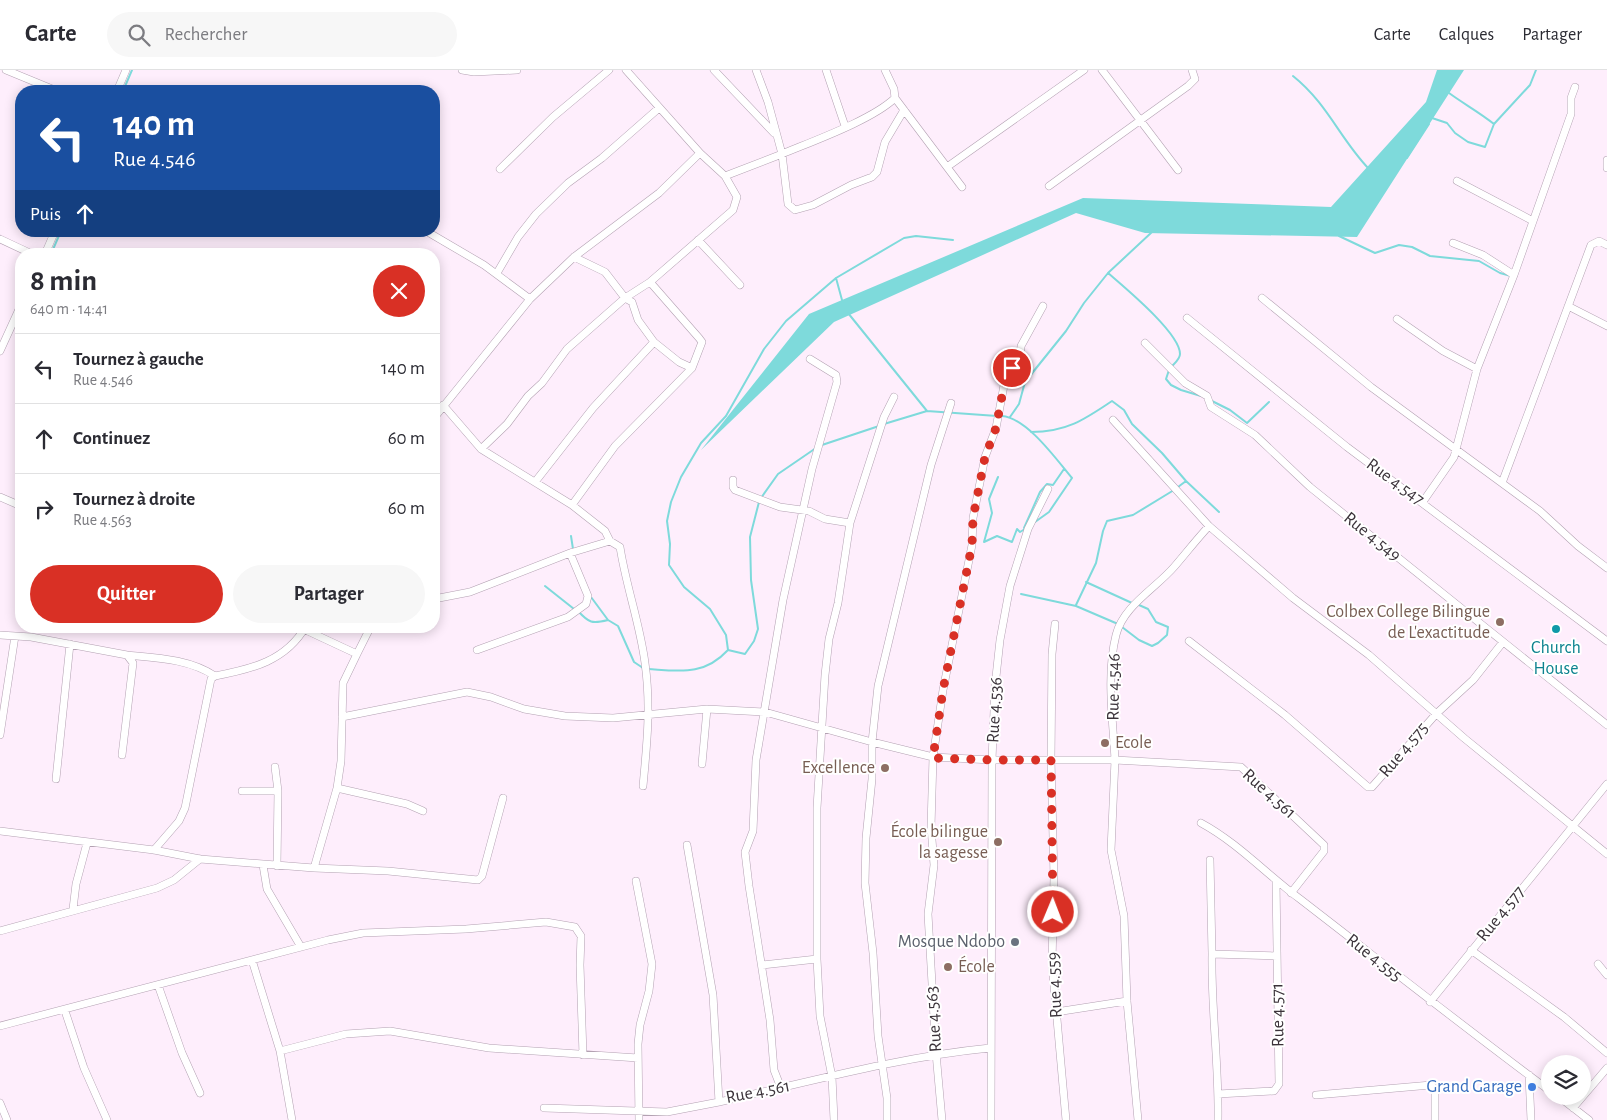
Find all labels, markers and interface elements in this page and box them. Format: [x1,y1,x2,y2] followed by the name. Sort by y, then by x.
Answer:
[107,12,457,57] search box
[125,21,153,49] icon: search
[25,22,77,46] text: Carte
[165,25,247,44] text: Rechercher
[1374,26,1411,44] text: Carte
[1439,26,1494,44] text: Calques
[1522,26,1582,44] text: Partager
[30,105,95,170] icon: left
[113,107,195,142] text: 140 m
[113,148,195,170] text: Rue 4.546
[71,200,99,228] icon: ahead
[30,205,61,224] text: Puis
[373,265,425,317] button: close
[30,266,97,296] text: 8 min
[30,301,108,317] text: 640 m · 14:41
[991,347,1033,389] pin
[73,350,204,369] text: Tournez à gauche
[998,354,1026,382] icon: arrive
[30,355,58,383] icon: left
[381,359,425,378] text: 140 m
[73,372,133,388] text: Rue 4.546
[30,425,58,453] icon: ahead
[73,429,150,448] text: Continuez
[388,429,425,448] text: 60 m
[1363,455,1427,509] street label: Rue 4.547
[73,490,195,509] text: Tournez à droite
[30,495,58,523] icon: right
[388,499,425,518] text: 60 m
[1340,509,1404,565] street label: Rue 4.549
[73,512,132,528] text: Rue 4.563
[30,565,223,623] button: Quitter
[233,565,425,623] button: Partager
[1326,603,1490,642] place label: Colbex College Bilingue de L'exactitude
[1494,616,1506,628] marker: Colbex College Bilingue de L'exactitude
[1550,623,1562,635] marker: Church House
[1531,639,1581,678] place label: Church House
[1104,653,1124,721] street label: Rue 4.546
[984,676,1006,744] street label: Rue 4.536
[1376,719,1432,781] street label: Rue 4.575
[1115,734,1152,752] place label: Ecole
[1099,737,1111,749] marker: Ecole
[802,759,875,777] place label: Excellence
[879,762,891,774] marker: Excellence
[1239,766,1299,822] street label: Rue 4.561
[890,820,988,862] place label: École bilingue la sagesse
[992,836,1004,848] marker: École bilingue la sagesse
[1473,883,1529,945] street label: Rue 4.577
[1026,885,1078,937] position arrow
[1343,931,1405,985] street label: Rue 4.555
[898,933,1005,951] place label: Mosque Ndobo
[1009,936,1021,948] marker: Mosque Ndobo
[1044,951,1066,1019] street label: Rue 4.559
[958,955,995,976] place label: École
[942,961,954,973] marker: École
[1268,983,1288,1047] street label: Rue 4.571
[923,985,945,1053] street label: Rue 4.563
[1541,1055,1591,1105] map controls
[1541,1055,1591,1105] button: layers
[724,1077,792,1107] street label: Rue 4.561
[1426,1078,1522,1096] place label: Grand Garage
[1526,1081,1538,1093] marker: Grand Garage

